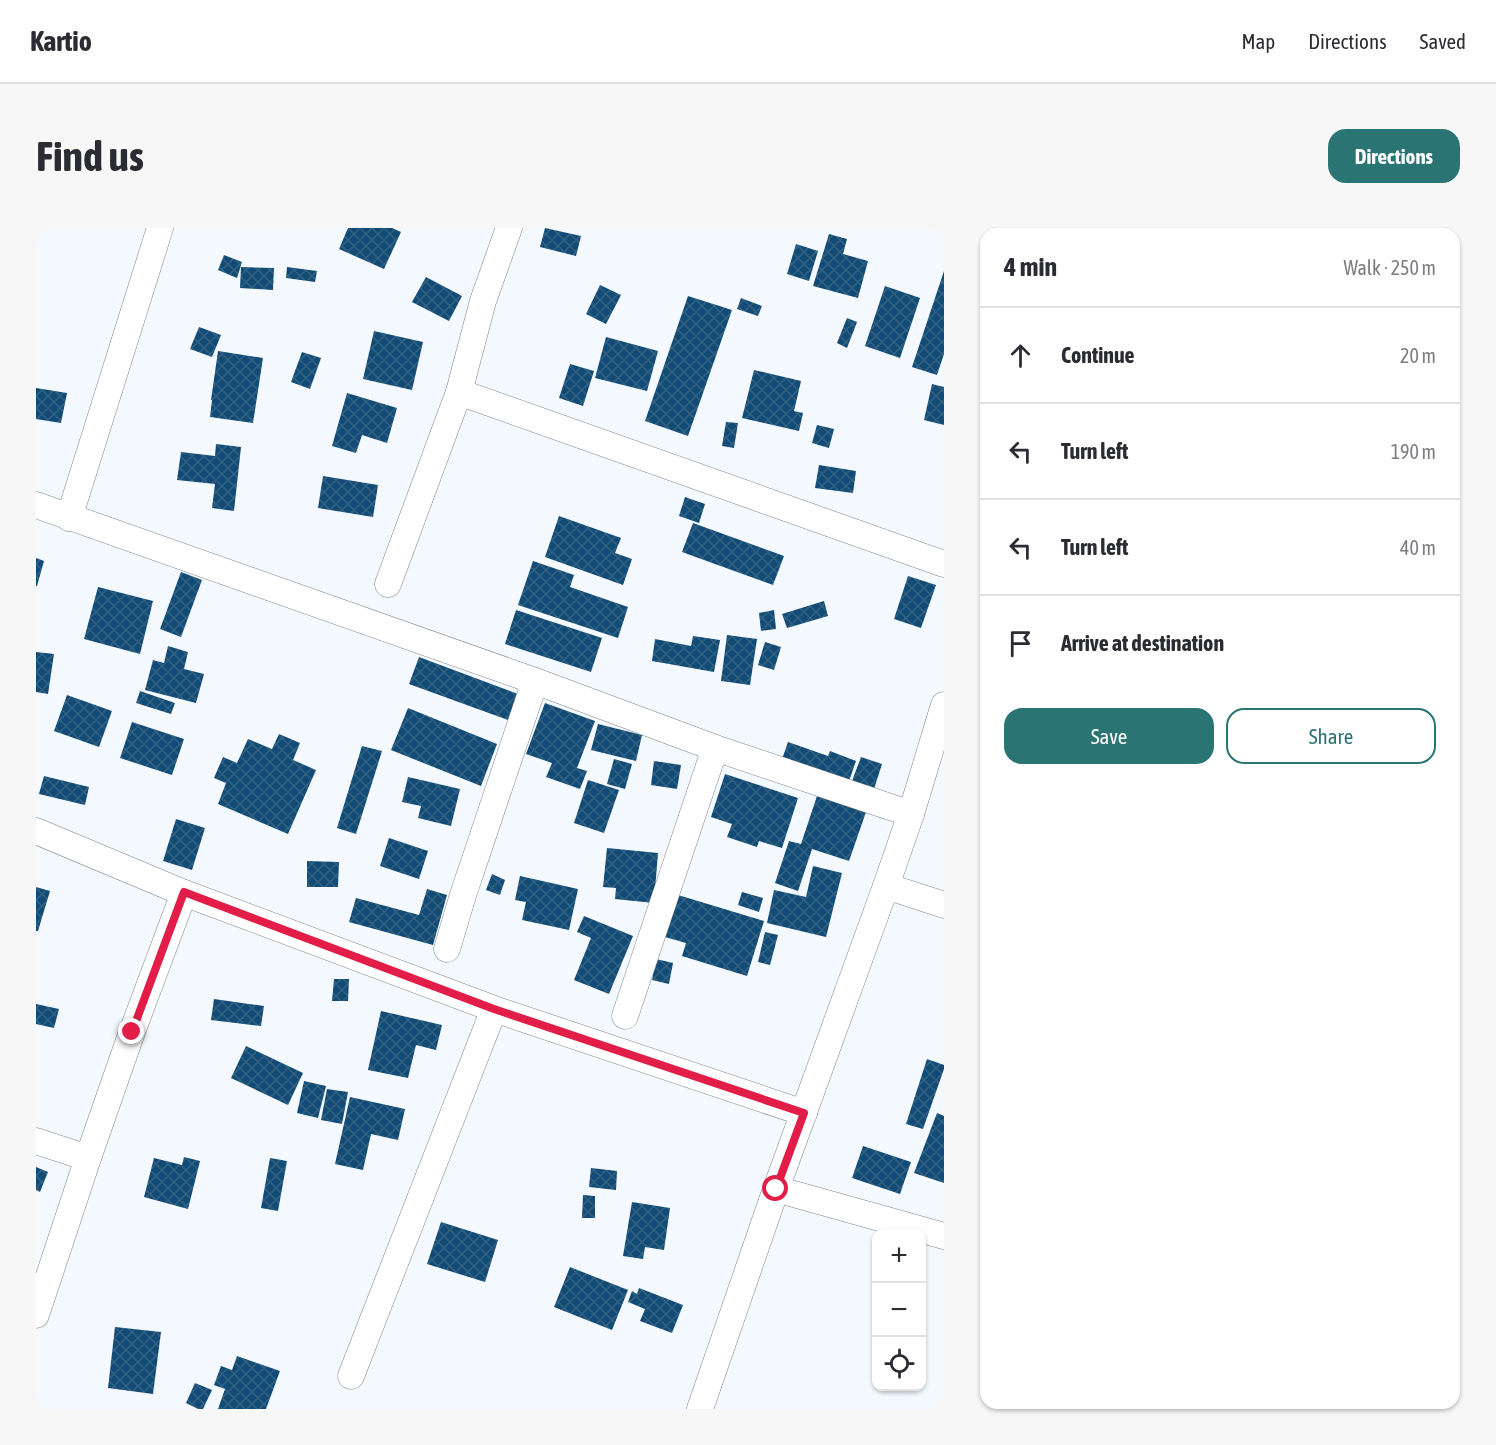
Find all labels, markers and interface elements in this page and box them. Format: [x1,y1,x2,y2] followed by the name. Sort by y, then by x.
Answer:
[30,25,92,57] text: Kartio
[1241,29,1275,53] text: Map
[1308,29,1387,53] text: Directions
[1420,29,1466,53] text: Saved
[1328,129,1460,183] button: Directions
[36,132,144,180] text: Find us
[1004,252,1057,282] text: 4 min
[1344,256,1436,279] text: Walk · 250 m
[1004,339,1037,372] icon: ahead
[1061,342,1135,368] text: Continue
[1400,344,1436,367] text: 20 m
[1004,435,1037,468] icon: left
[1061,438,1128,464] text: Turn left
[1391,440,1436,463] text: 190 m
[1004,531,1037,564] icon: left
[1061,534,1128,560] text: Turn left
[1400,536,1436,559] text: 40 m
[1004,627,1037,660] icon: arrive
[1061,630,1224,656] text: Arrive at destination
[1004,708,1214,764] button: Save
[1226,708,1436,764] button: Share
[118,1018,144,1044] route end
[762,1175,788,1201] route start
[872,1229,926,1391] map controls
[872,1229,926,1283] button: +
[872,1283,926,1337] button: −
[872,1337,926,1391] button: locate

